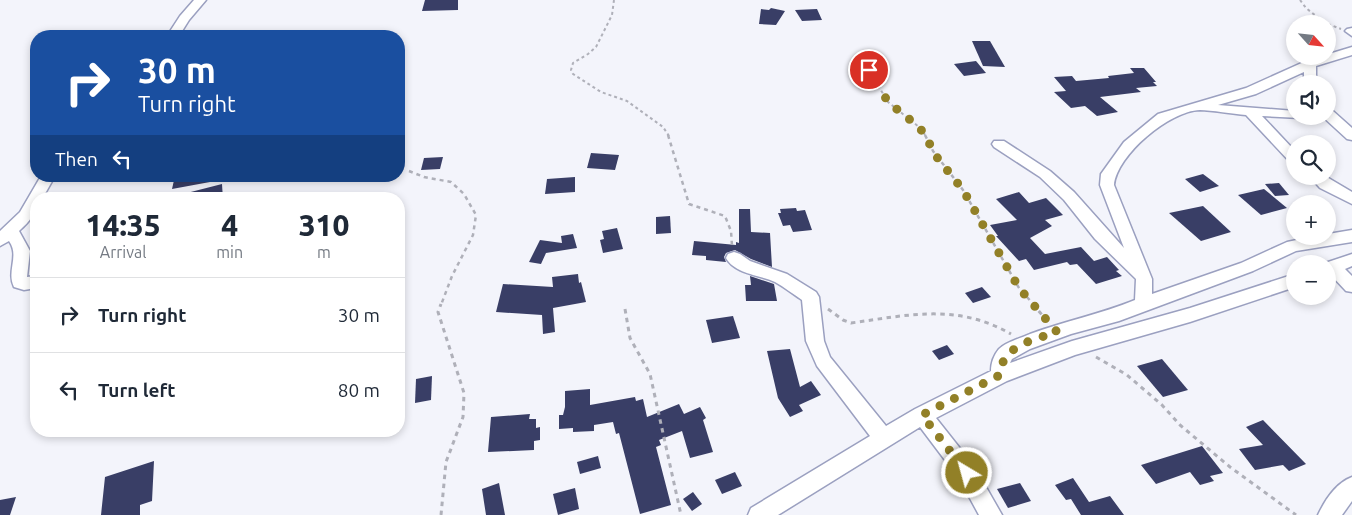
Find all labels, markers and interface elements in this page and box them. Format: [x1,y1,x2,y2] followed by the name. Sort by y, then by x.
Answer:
[1286,15,1336,65] north arrow
[1286,15,1336,305] map controls
[848,49,890,91] pin
[55,50,120,115] icon: right
[138,50,216,90] text: 30 m
[855,56,883,84] icon: arrive
[1286,75,1336,125] button: sound
[138,91,236,116] text: Turn right
[1286,135,1336,185] button: search
[108,145,136,173] icon: left
[55,148,98,170] text: Then
[1286,195,1336,245] button: +
[86,208,161,242] text: 14:35
[221,208,238,242] text: 4
[299,208,349,242] text: 310
[100,243,146,261] text: Arrival
[216,243,243,261] text: min
[317,243,331,261] text: m
[1286,255,1336,305] button: −
[55,301,83,329] icon: right
[98,304,186,326] text: Turn right
[338,304,380,326] text: 30 m
[55,376,83,404] icon: left
[98,379,176,401] text: Turn left
[338,379,380,401] text: 80 m
[940,446,992,498] position arrow

